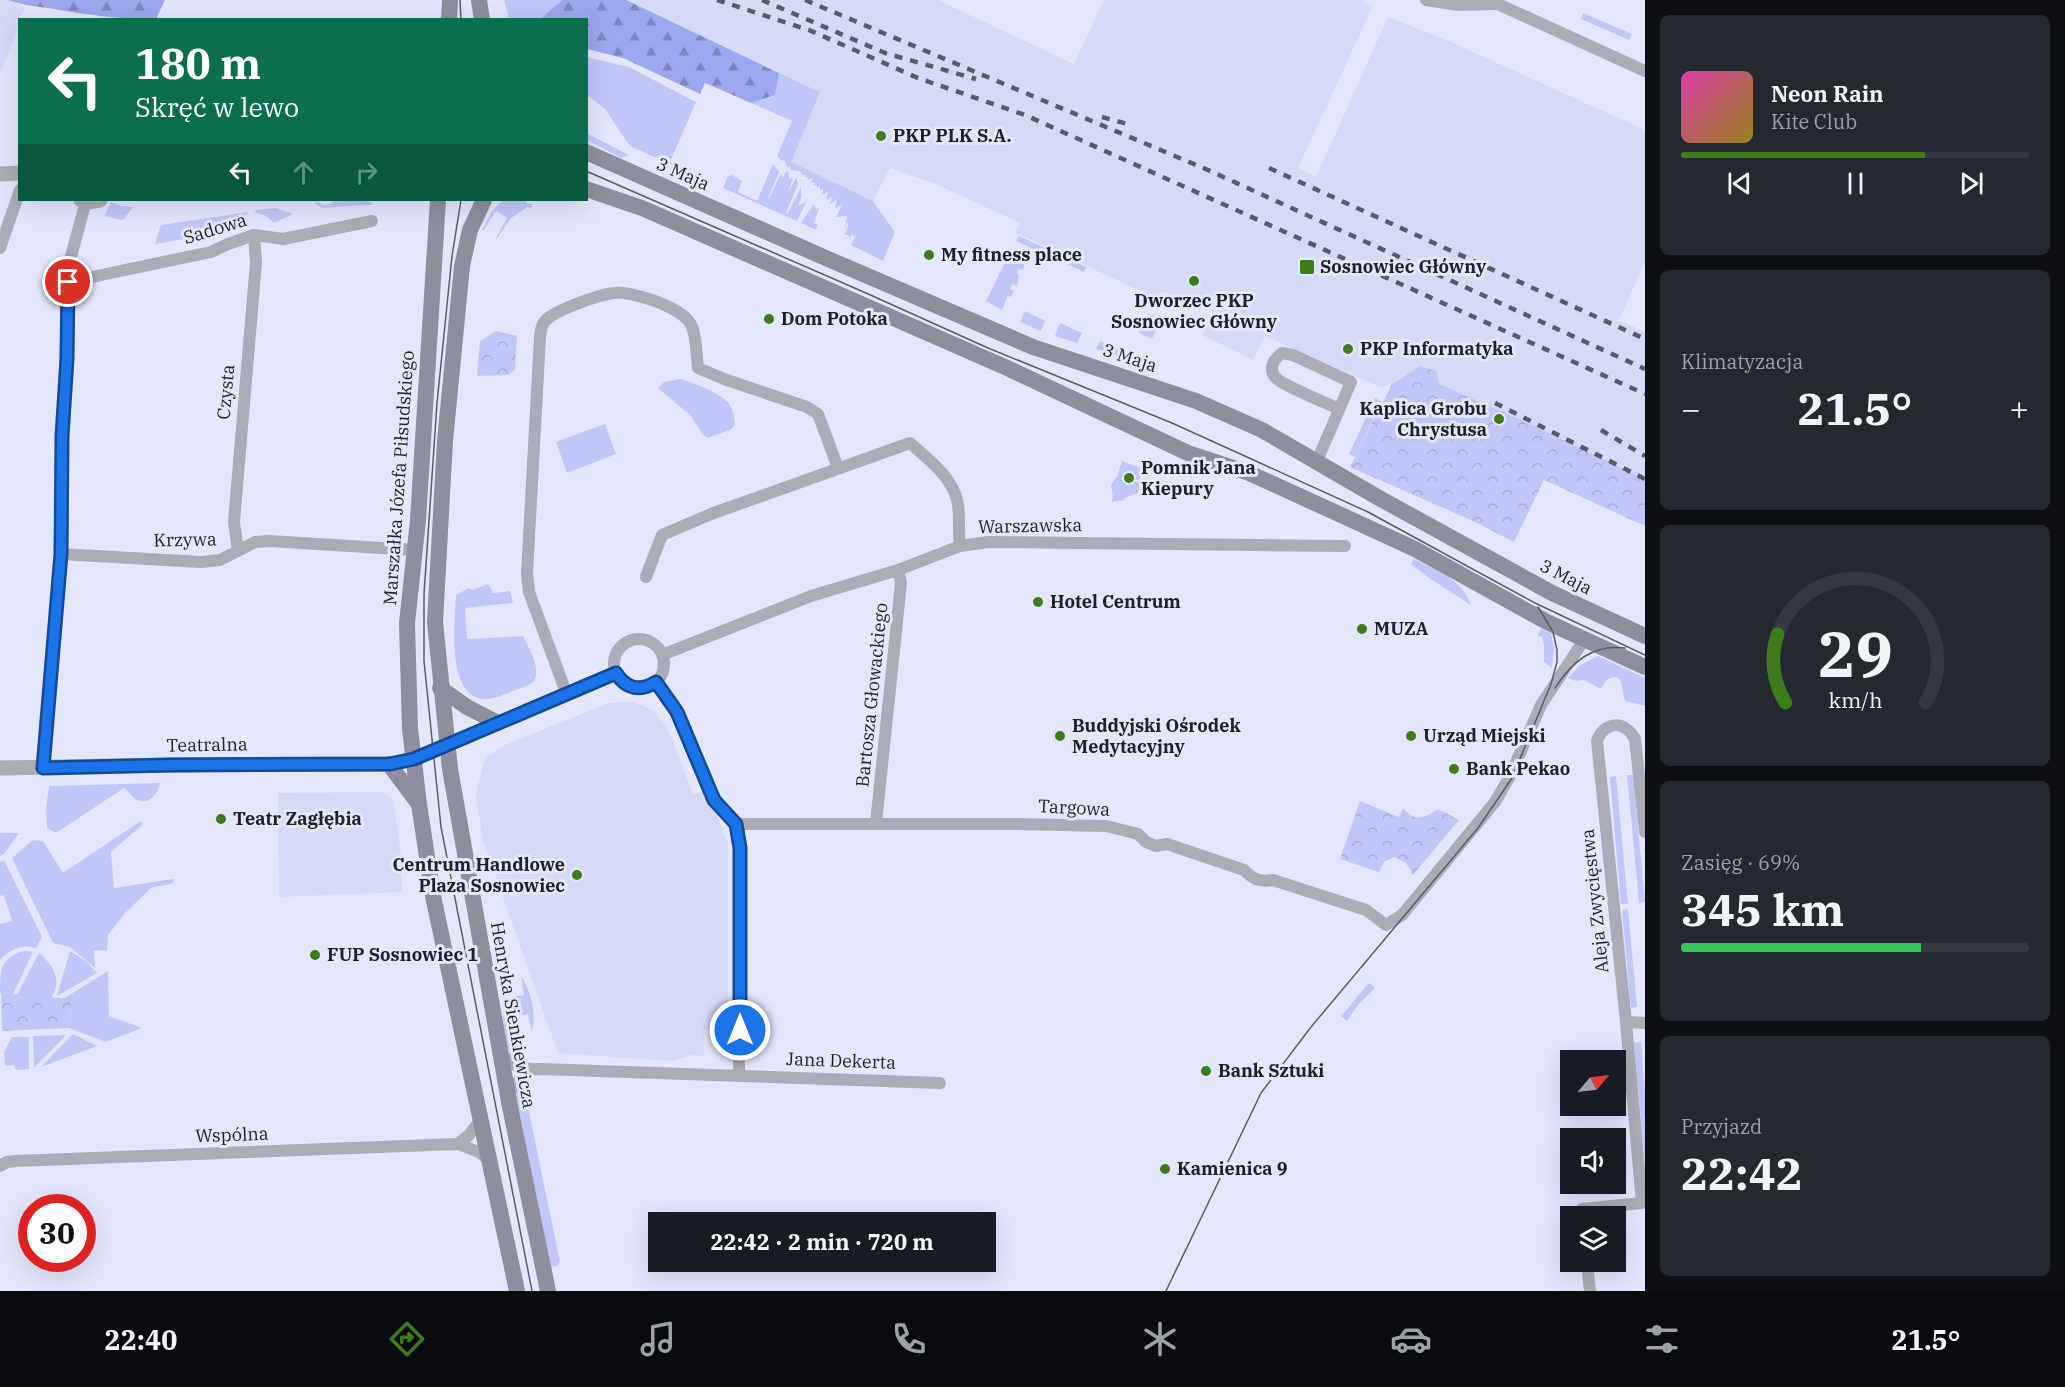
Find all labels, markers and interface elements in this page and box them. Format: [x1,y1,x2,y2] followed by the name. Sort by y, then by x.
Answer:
[135,36,261,91] text: 180 m
[36,42,114,120] icon: left
[1771,79,1884,108] text: Neon Rain
[135,89,299,124] text: Skręć w lewo
[1771,108,1857,135] text: Kite Club
[893,124,1012,147] place label: PKP PLK S.A.
[874,129,888,143] marker: PKP PLK S.A.
[653,152,714,195] street label: 3 Maja
[224,156,257,189] icon: left
[287,156,320,189] icon: ahead
[350,156,383,189] icon: right
[1723,167,1756,200] icon: previous
[1839,167,1872,200] icon: pause
[1955,167,1988,200] icon: next
[180,208,249,249] street label: Sadowa
[941,243,1082,266] place label: My fitness place
[922,248,936,262] marker: My fitness place
[1320,255,1487,278] place label: Sosnowiec Główny
[42,256,93,307] pin
[1298,258,1316,276] marker: Sosnowiec Główny
[51,265,84,298] icon: arrive
[1187,274,1201,288] marker: Dworzec PKP Sosnowiec Główny
[1111,289,1278,333] place label: Dworzec PKP Sosnowiec Główny
[781,307,888,330] place label: Dom Potoka
[762,312,776,326] marker: Dom Potoka
[1360,337,1513,360] place label: PKP Informatyka
[1100,338,1160,377] street label: 3 Maja
[1341,342,1355,356] marker: PKP Informatyka
[1681,348,1803,375] text: Klimatyzacja
[378,350,419,606] street label: Marszałka Józefa Piłsudskiego
[212,363,239,420] street label: Czysta
[1798,379,1912,437] text: 21.5°
[1681,387,1701,430] text: −
[2009,387,2029,430] text: +
[1359,397,1487,441] place label: Kaplica Grobu Chrystusa
[1492,412,1506,426] marker: Kaplica Grobu Chrystusa
[1141,456,1256,500] place label: Pomnik Jana Kiepury
[1122,471,1136,485] marker: Pomnik Jana Kiepury
[978,513,1083,538] street label: Warszawska
[153,527,217,552] street label: Krzywa
[1536,554,1596,600] street label: 3 Maja
[1050,590,1181,613] place label: Hotel Centrum
[1031,595,1045,609] marker: Hotel Centrum
[850,602,893,788] street label: Bartosza Głowackiego
[1818,613,1892,694] text: 29
[1374,617,1429,640] place label: MUZA
[1355,622,1369,636] marker: MUZA
[1828,686,1882,714] text: km/h
[1072,714,1241,758] place label: Buddyjski Ośrodek Medytacyjny
[1423,724,1545,747] place label: Urząd Miejski
[1053,729,1067,743] marker: Buddyjski Ośrodek Medytacyjny
[1404,729,1418,743] marker: Urząd Miejski
[166,732,248,757] street label: Teatralna
[1466,757,1570,780] place label: Bank Pekao
[1447,762,1461,776] marker: Bank Pekao
[1037,794,1111,821] street label: Targowa
[233,807,362,830] place label: Teatr Zagłębia
[214,812,228,826] marker: Teatr Zagłębia
[1575,828,1614,974] street label: Aleja Zwycięstwa
[1681,849,1800,876] text: Zasięg · 69%
[392,853,565,897] place label: Centrum Handlowe Plaza Sosnowiec
[570,868,584,882] marker: Centrum Handlowe Plaza Sosnowiec
[1681,880,1844,938] text: 345 km
[486,920,541,1110] street label: Henryka Sienkiewicza
[327,943,478,966] place label: FUP Sosnowiec 1
[308,948,322,962] marker: FUP Sosnowiec 1
[708,998,772,1062] position arrow
[786,1047,897,1074] street label: Jana Dekerta
[1560,1050,1626,1116] north arrow
[1560,1050,1626,1272] map controls
[1218,1059,1324,1082] place label: Bank Sztuki
[1199,1064,1213,1078] marker: Bank Sztuki
[1681,1113,1762,1140] text: Przyjazd
[195,1122,269,1147] street label: Wspólna
[1560,1128,1626,1194] button: sound
[1681,1144,1803,1202] text: 22:42
[1177,1157,1288,1180] place label: Kamienica 9
[1158,1162,1172,1176] marker: Kamienica 9
[18,1194,96,1272] speed limit sign: 30
[1560,1206,1626,1272] button: layers
[710,1227,934,1256] text: 22:42 · 2 min · 720 m
[386,1318,428,1360] icon: directions
[637,1318,679,1360] icon: music
[888,1318,930,1360] icon: phone
[1139,1318,1181,1360] icon: climate
[1390,1318,1432,1360] icon: car
[1641,1318,1683,1360] icon: filters
[104,1322,177,1357] text: 22:40
[1892,1322,1960,1357] text: 21.5°

